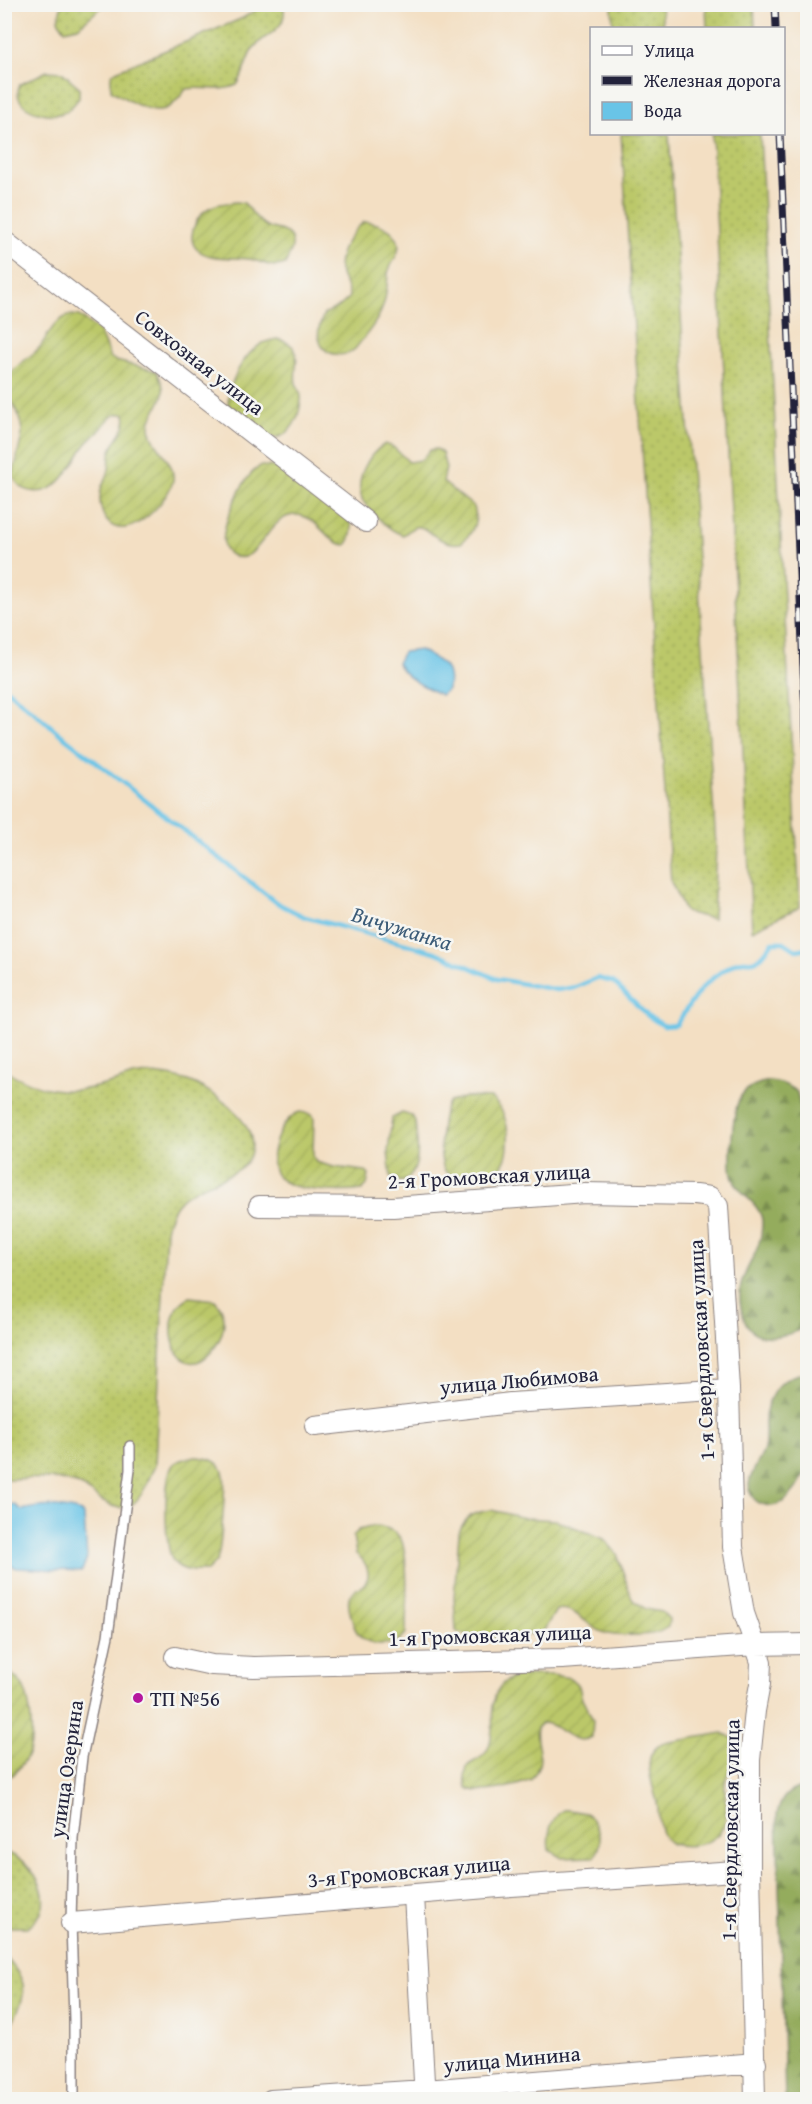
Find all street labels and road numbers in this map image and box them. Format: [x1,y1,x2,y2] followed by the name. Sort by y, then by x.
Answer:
[129,301,271,423] street label: Совхозная улица
[387,1155,591,1197] street label: 2-я Громовская улица
[680,1239,722,1461] street label: 1-я Свердловская улица
[437,1358,600,1402] street label: улица Любимова
[388,1616,592,1654] street label: 1-я Громовская улица
[41,1698,91,1841] street label: улица Озерина
[713,1719,747,1941] street label: 1-я Свердловская улица
[307,1847,511,1895] street label: 3-я Громовская улица
[441,2038,582,2081] street label: улица Минина

